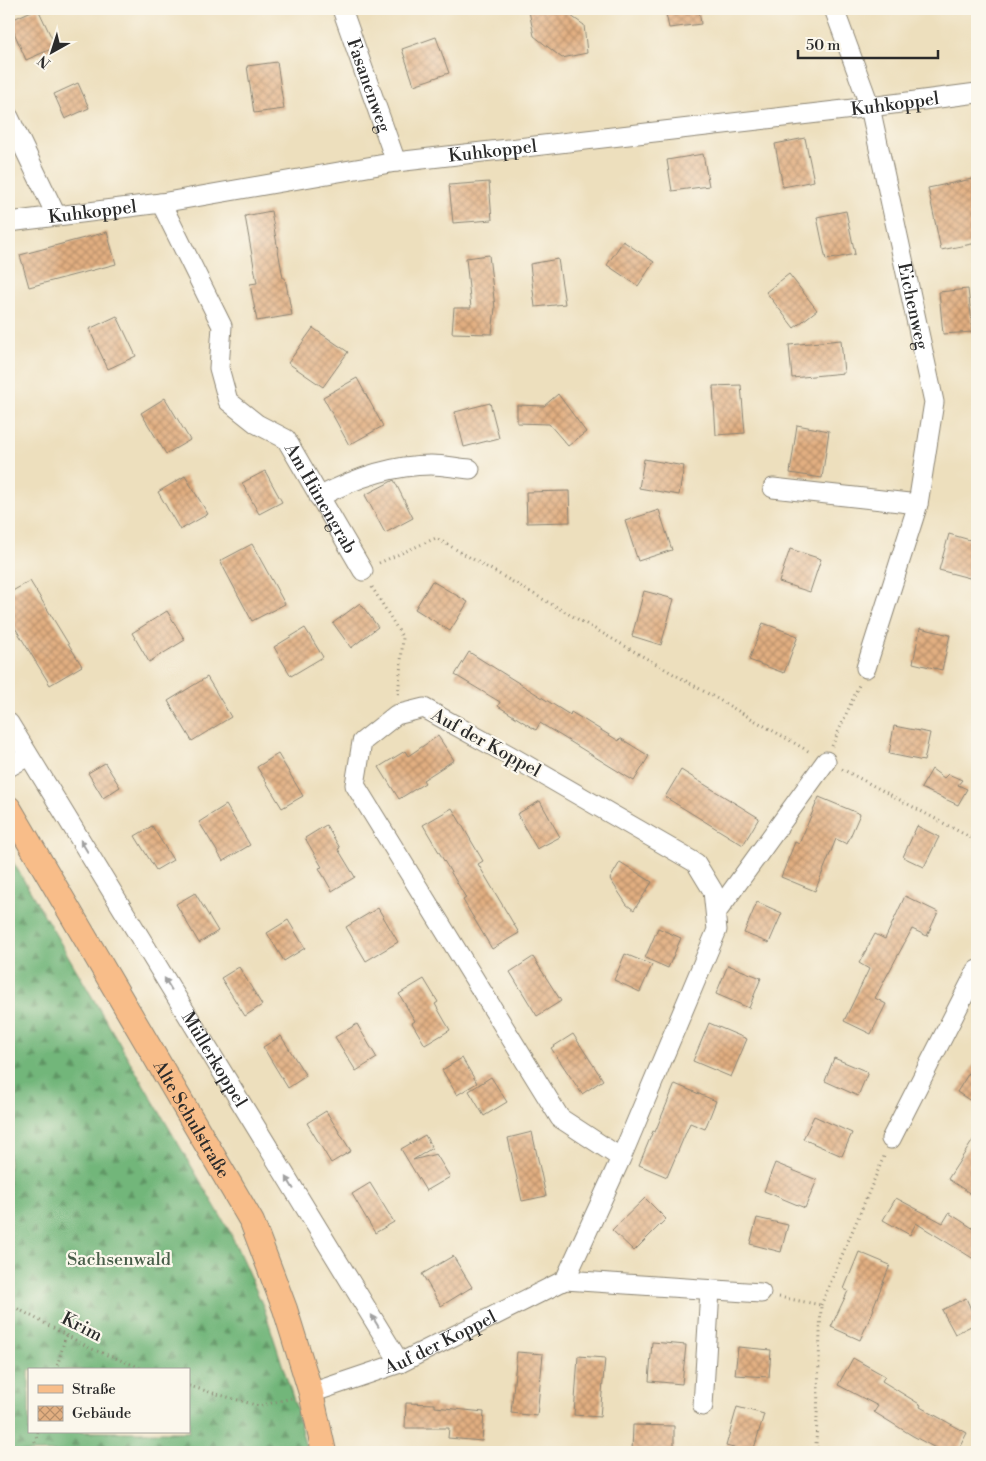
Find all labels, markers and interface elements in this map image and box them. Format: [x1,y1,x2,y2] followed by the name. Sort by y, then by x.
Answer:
[28,28,78,78] north arrow
[798,28,938,60] scale bar
[342,35,396,136] street label: Fasanenweg
[806,36,840,55] text: 50 m
[34,51,54,72] text: N
[849,86,941,121] street label: Kuhkoppel
[447,134,539,167] street label: Kuhkoppel
[47,195,139,229] street label: Kuhkoppel
[893,260,934,352] street label: Eichenweg
[279,438,362,558] street label: Am Hünengrab
[426,703,545,783] street label: Auf der Koppel
[79,839,88,852] one-way arrow
[164,978,173,991] one-way arrow
[176,1007,253,1112] street label: Müllerkoppel
[148,1055,235,1182] street label: Alte Schulstraße
[285,1176,294,1189] one-way arrow
[67,1248,172,1271] park label: Sachsenwald
[380,1305,500,1379] street label: Auf der Koppel
[58,1307,107,1347] street label: Krim
[370,1315,379,1328] one-way arrow
[28,1368,190,1434] legend
[72,1380,116,1399] text: Straße
[72,1404,131,1423] text: Gebäude

